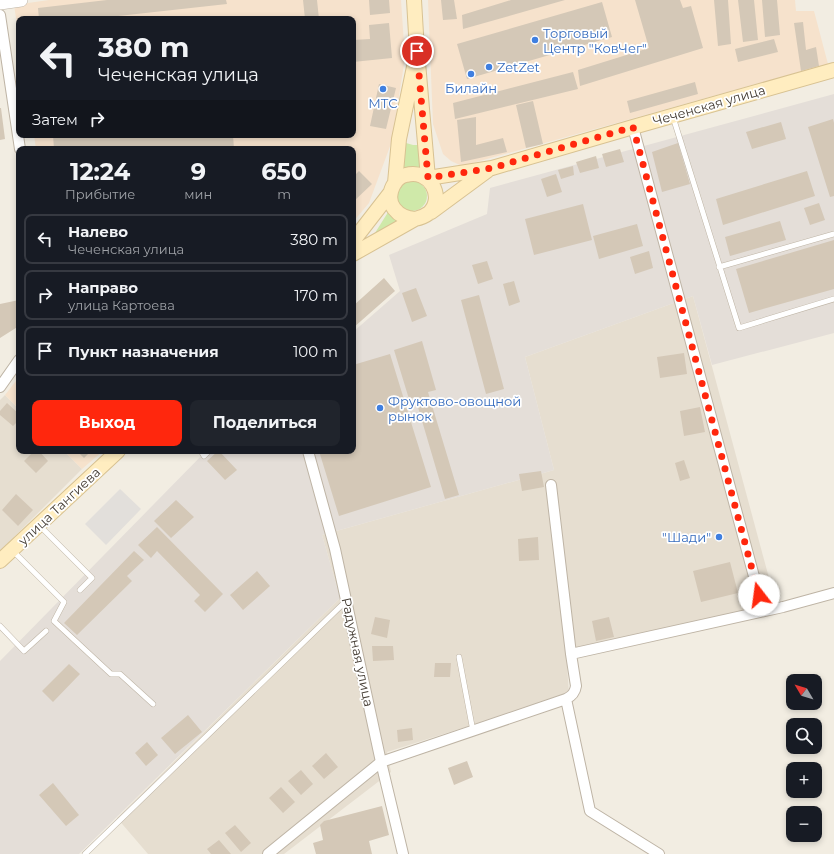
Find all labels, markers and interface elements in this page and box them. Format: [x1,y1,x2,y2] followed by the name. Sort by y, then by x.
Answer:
[543,25,647,56] place label: Торговый Центр "КовЧег"
[98,30,189,64] text: 380 m
[32,32,84,84] icon: left
[400,34,434,68] pin
[530,35,540,45] marker: Торговый Центр "КовЧег"
[406,40,428,62] icon: arrive
[497,59,540,75] place label: ZetZet
[484,62,494,72] marker: ZetZet
[98,64,259,86] text: Чеченская улица
[466,69,476,79] marker: Билайн
[445,80,497,96] place label: Билайн
[651,81,767,129] street label: Чеченская улица
[378,84,388,94] marker: МТС
[368,95,398,111] place label: МТС
[86,108,108,130] icon: right
[32,110,78,129] text: Затем
[70,157,130,186] text: 12:24
[191,157,206,186] text: 9
[261,157,307,186] text: 650
[65,186,135,202] text: Прибытие
[184,186,212,202] text: мин
[277,186,291,202] text: m
[68,222,128,241] text: Налево
[34,228,56,250] icon: left
[290,230,338,249] text: 380 m
[68,241,184,257] text: Чеченская улица
[68,278,138,297] text: Направо
[34,284,56,306] icon: right
[294,286,338,305] text: 170 m
[68,297,175,313] text: улица Картоева
[34,340,56,362] icon: arrive
[68,342,219,361] text: Пункт назначения
[293,342,338,361] text: 100 m
[388,393,521,424] place label: Фруктово-овощной рынок
[32,400,182,446] button: Выход
[190,400,340,446] button: Поделиться
[375,403,385,413] marker: Фруктово-овощной рынок
[14,464,103,549] street label: улица Тангиева
[662,529,711,545] place label: "Шади"
[714,532,724,542] marker: "Шади"
[738,574,780,616] position arrow
[339,596,377,708] street label: Радужная улица
[786,674,822,710] north arrow
[786,674,822,842] map controls
[786,718,822,754] button: search
[786,762,822,798] button: +
[786,806,822,842] button: −

